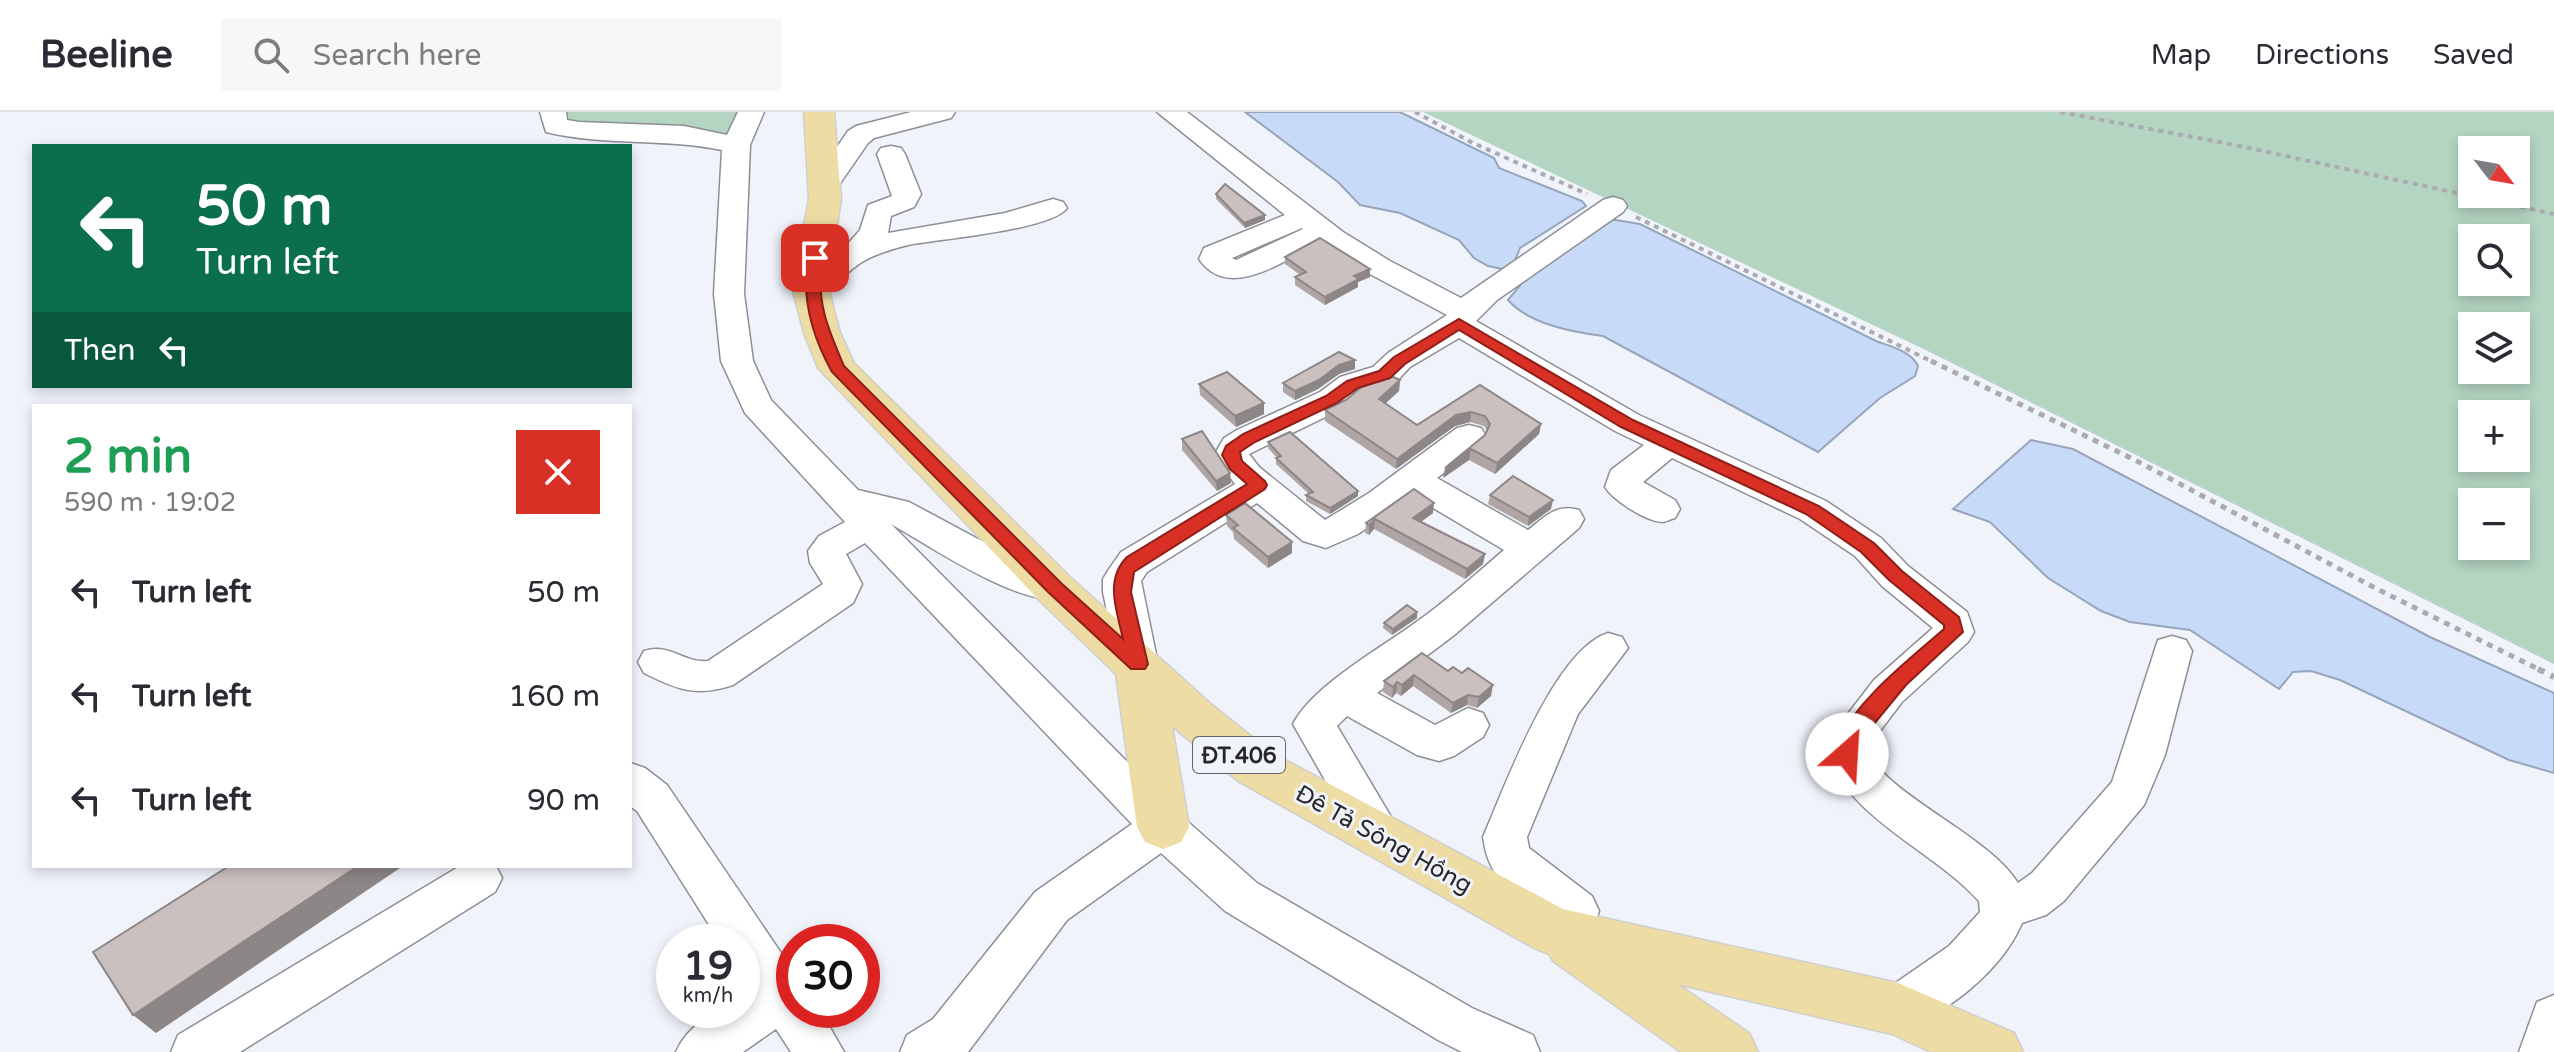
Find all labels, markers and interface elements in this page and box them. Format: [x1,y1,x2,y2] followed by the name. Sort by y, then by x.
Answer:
[221,19,781,91] search box
[40,32,173,78] text: Beeline
[249,33,293,77] icon: search
[313,37,481,74] text: Search here
[2151,38,2211,72] text: Map
[2255,38,2389,72] text: Directions
[2433,38,2514,72] text: Saved
[2458,136,2530,208] north arrow
[2458,136,2530,560] map controls
[196,173,332,240] text: 50 m
[64,176,168,280] icon: left
[781,224,849,292] pin
[2458,224,2530,296] button: search
[793,236,837,280] icon: arrive
[196,241,339,284] text: Turn left
[2458,312,2530,384] button: layers
[152,328,196,372] icon: left
[64,332,136,369] text: Then
[2458,400,2530,472] button: +
[64,428,192,486] text: 2 min
[516,430,600,514] button: close
[64,487,236,518] text: 590 m · 19:02
[2458,488,2530,560] button: −
[64,570,108,614] icon: left
[132,574,251,611] text: Turn left
[527,574,600,611] text: 50 m
[64,674,108,718] icon: left
[132,678,251,715] text: Turn left
[508,678,600,715] text: 160 m
[1805,712,1889,796] position arrow
[1193,737,1285,773] road number: ĐT.406
[64,778,108,822] icon: left
[1290,779,1477,900] street label: Đê Tả Sông Hồng
[132,782,251,819] text: Turn left
[527,782,600,819] text: 90 m
[776,924,880,1028] speed limit sign: 30
[683,942,733,990] text: 19
[683,984,733,1008] text: km/h

